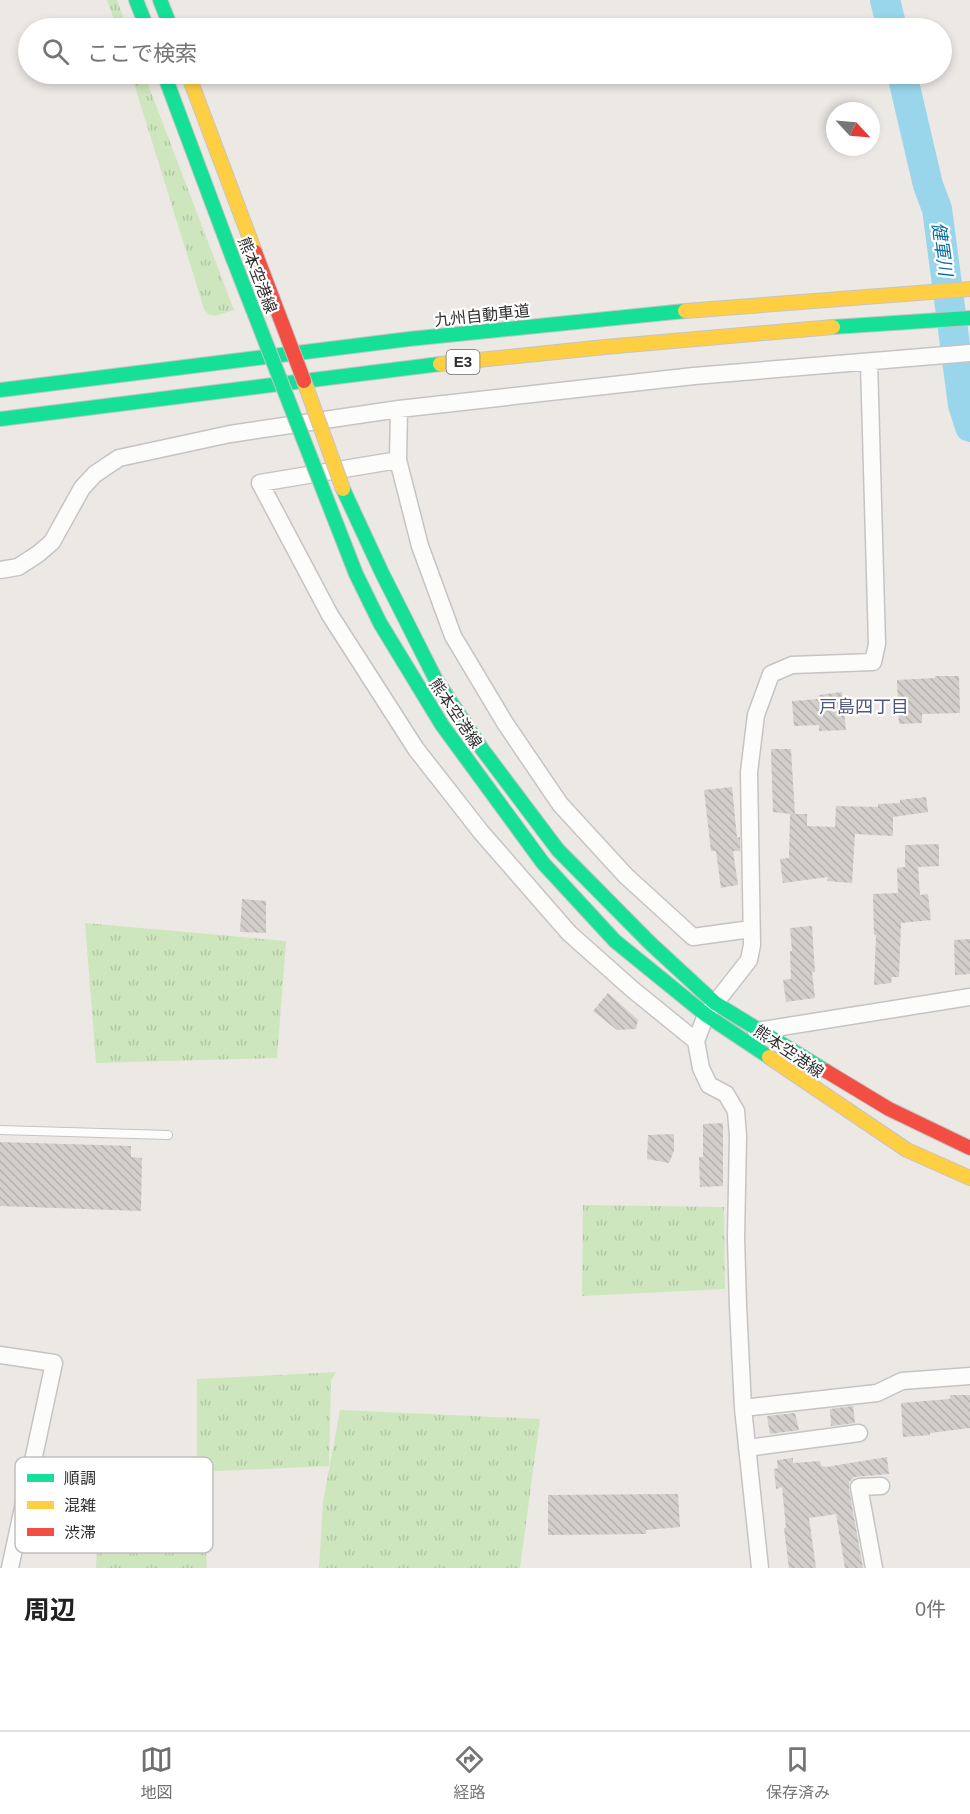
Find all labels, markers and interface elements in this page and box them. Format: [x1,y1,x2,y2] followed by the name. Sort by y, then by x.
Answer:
[18,18,952,84] search box
[39,35,72,68] icon: search
[87,41,197,66] text: ここで検索
[826,102,880,156] north arrow
[928,221,956,279] water label: 健軍川
[235,235,280,316] street label: 熊本空港線
[433,302,531,329] street label: 九州自動車道
[446,350,480,374] road number: E3
[426,675,485,751] street label: 熊本空港線
[819,697,909,717] district label: 戸島四丁目
[751,1022,827,1081] street label: 熊本空港線
[15,1457,213,1553] legend
[64,1470,96,1487] text: 順調
[64,1497,96,1514] text: 混雑
[64,1524,96,1541] text: 渋滞
[24,1595,76,1625] text: 周辺
[915,1598,946,1620] text: 0件
[140,1743,173,1803] tab: 地図
[453,1743,486,1803] tab: 経路
[766,1743,830,1803] tab: 保存済み

